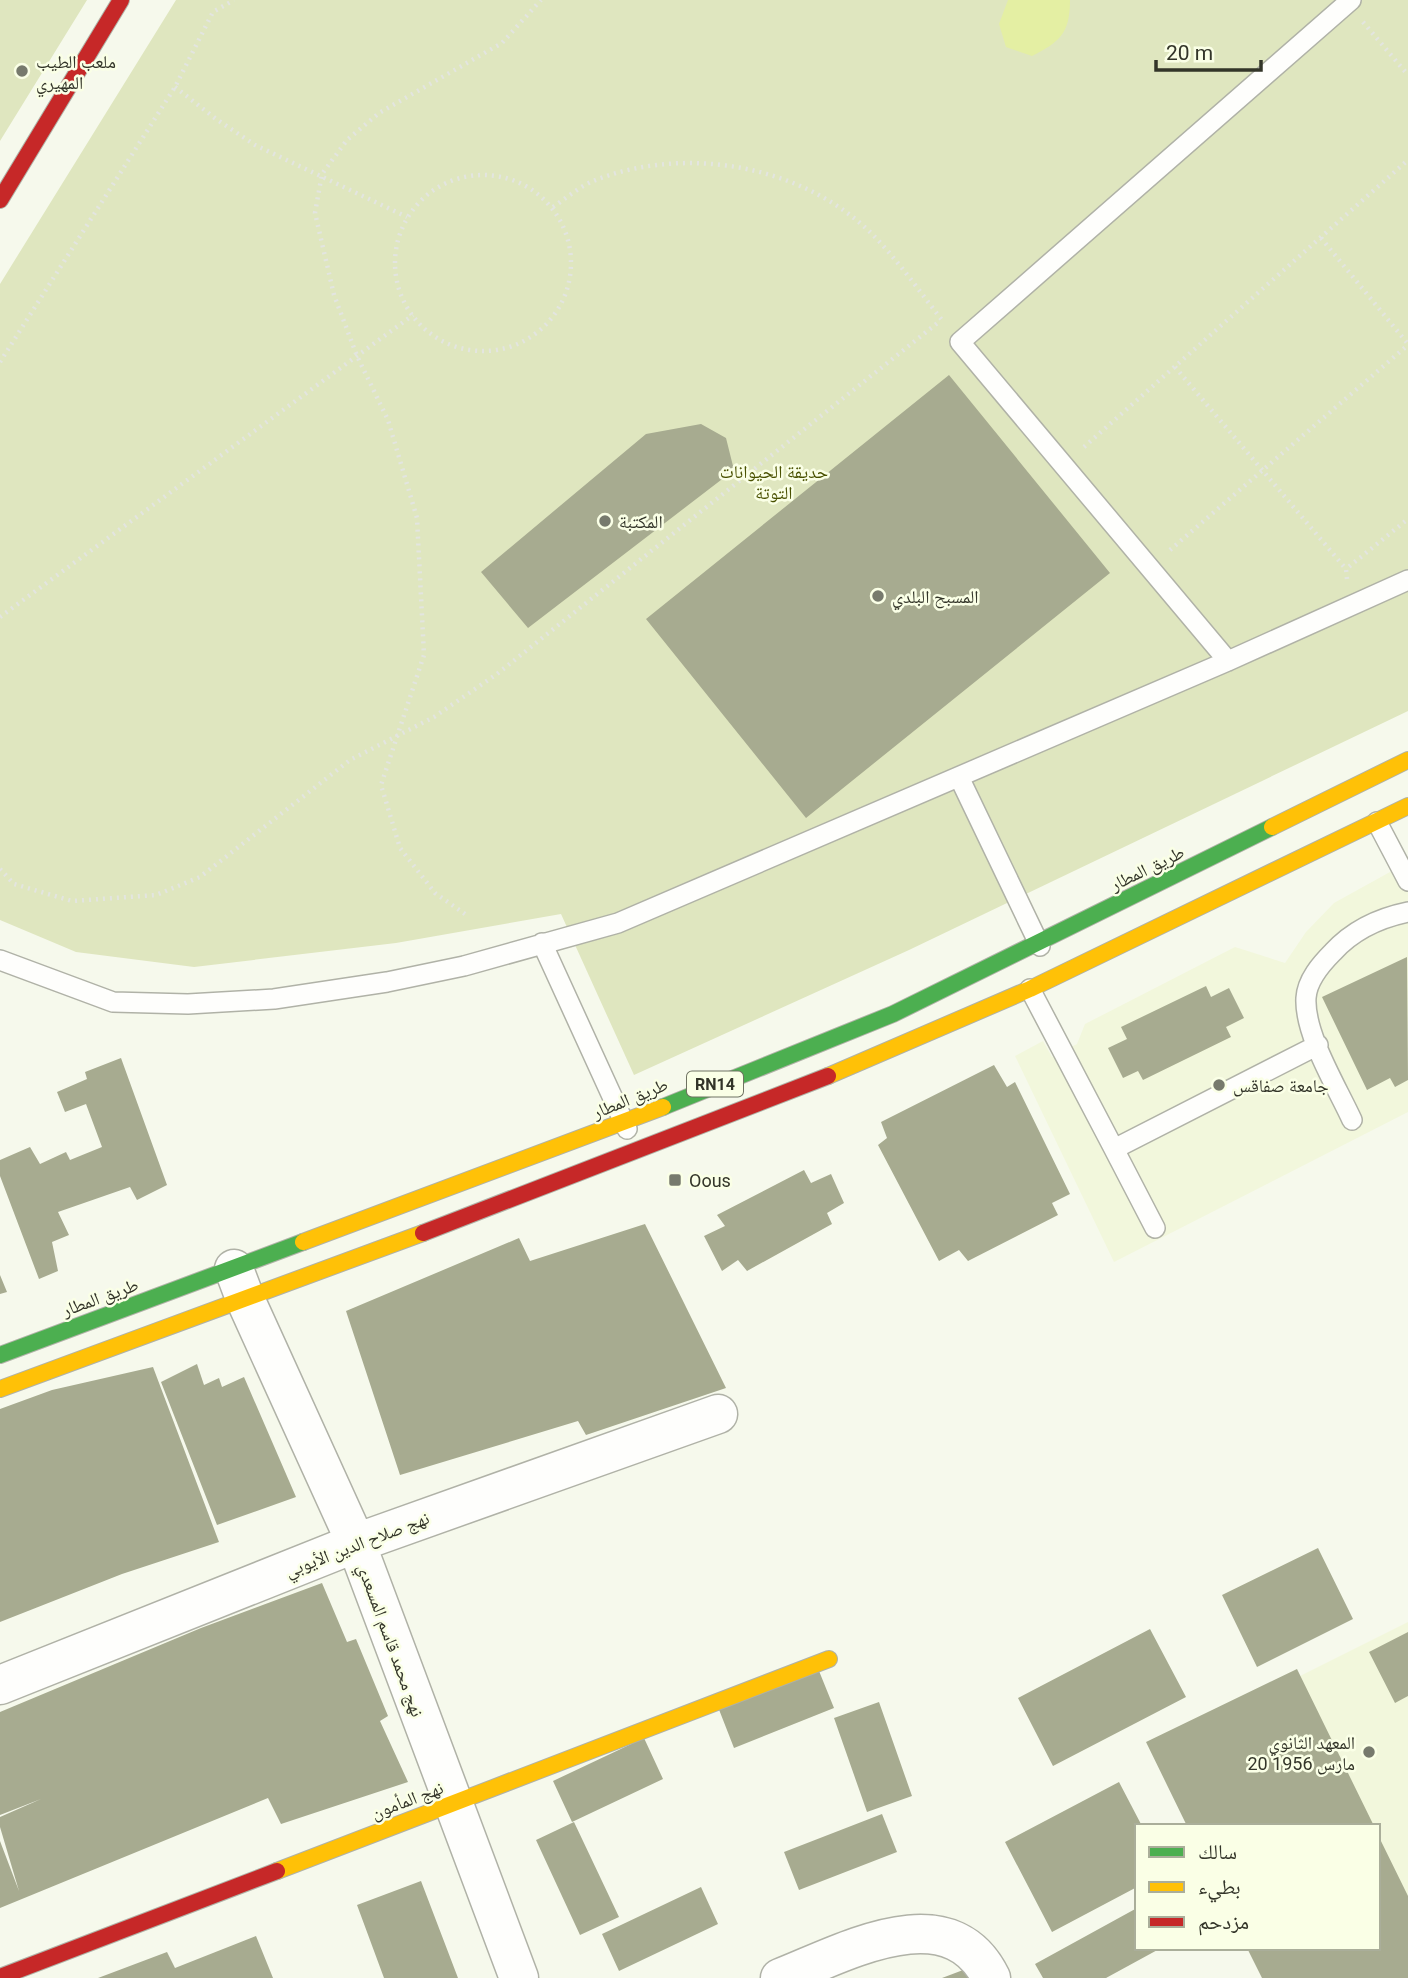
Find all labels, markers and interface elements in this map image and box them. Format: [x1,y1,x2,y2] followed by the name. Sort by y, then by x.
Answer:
[1156,28,1261,72] scale bar
[1166,41,1213,65] text: 20 m
[36,51,116,97] place label: ملعب الطيب المهيري
[14,63,30,79] marker: ملعب الطيب المهيري
[720,461,828,503] park label: حديقة الحيوانات التوتة
[619,511,663,532] place label: المكتبة
[597,513,613,529] marker: المكتبة
[892,586,979,611] place label: المسبح البلدي
[870,588,886,604] marker: المسبح البلدي
[1106,841,1188,896] street label: طريق المطار
[687,1072,743,1096] road number: RN14
[588,1073,671,1124] street label: طريق المطار
[1233,1075,1329,1097] place label: جامعة صفاقس
[1211,1077,1227,1093] marker: جامعة صفاقس
[689,1170,731,1191] place label: Oous
[667,1172,683,1188] marker: Oous
[58,1274,141,1322] street label: طريق المطار
[282,1507,434,1585] street label: نهج صلاح الدين الأيوبي
[349,1561,428,1721] street label: نهج محمد قاسم المسعدي
[1247,1732,1355,1775] place label: المعهد الثانوي 20 مارس 1956
[1361,1744,1377,1760] marker: المعهد الثانوي 20 مارس 1956
[368,1777,447,1825] street label: نهج المأمون
[1135,1824,1380,1950] legend
[1198,1840,1237,1864] text: سالك
[1198,1875,1241,1903] text: بطيء
[1198,1910,1249,1936] text: مزدحم

